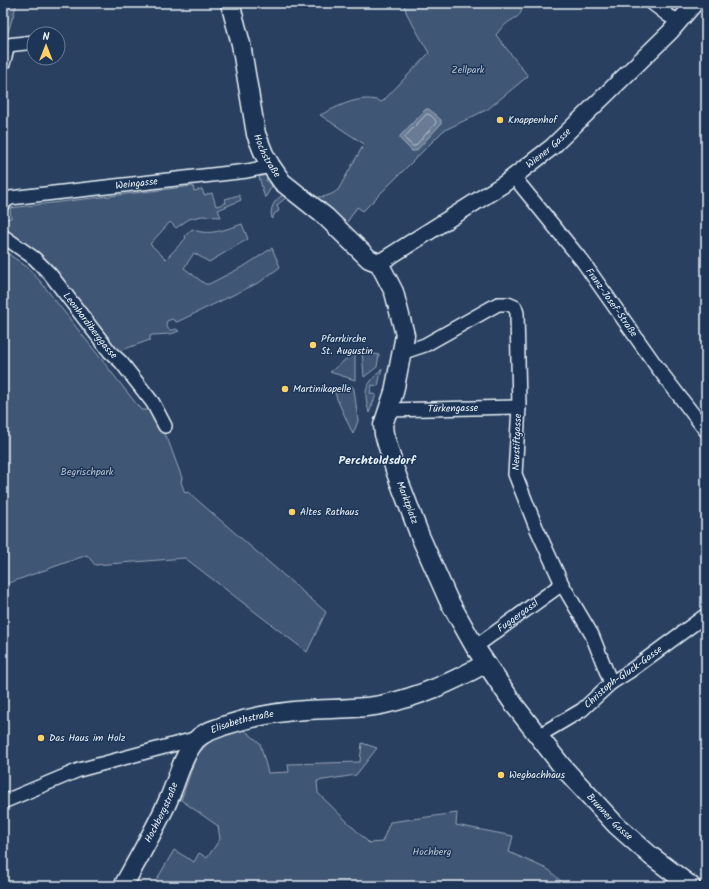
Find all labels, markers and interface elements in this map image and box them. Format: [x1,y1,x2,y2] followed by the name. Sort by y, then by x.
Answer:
[26,26,66,66] north arrow
[43,28,50,46] text: N
[451,62,485,78] park label: Zellpark
[508,112,558,128] place label: Knappenhof
[495,115,505,125] marker: Knappenhof
[522,124,575,172] street label: Wiener Gasse
[249,132,285,181] street label: Hochstraße
[115,173,159,194] street label: Weingasse
[582,265,642,341] street label: Franz-Josef-Straße
[59,289,121,363] street label: Leonhardiberggasse
[321,331,373,359] place label: Pfarrkirche St. Augustin
[308,340,318,350] marker: Pfarrkirche St. Augustin
[293,381,351,397] place label: Martinikapelle
[280,384,290,394] marker: Martinikapelle
[428,400,479,417] street label: Türkengasse
[508,413,526,471] street label: Neustiftgasse
[338,451,417,470] district label: Perchtoldsdorf
[61,464,114,480] park label: Begrischpark
[392,479,423,527] street label: Marktplatz
[300,504,359,520] place label: Altes Rathaus
[287,507,297,517] marker: Altes Rathaus
[494,595,542,636] street label: Fuggergassl
[580,641,666,712] street label: Christoph-Gluck-Gasse
[208,706,276,738] street label: Elisabethstraße
[49,730,126,746] place label: Das Haus im Holz
[36,733,46,743] marker: Das Haus im Holz
[509,767,566,783] place label: Wegbachhaus
[496,770,506,780] marker: Wegbachhaus
[140,780,183,846] street label: Hochbergstraße
[583,790,637,845] street label: Brunner Gasse
[413,844,452,860] park label: Hochberg

